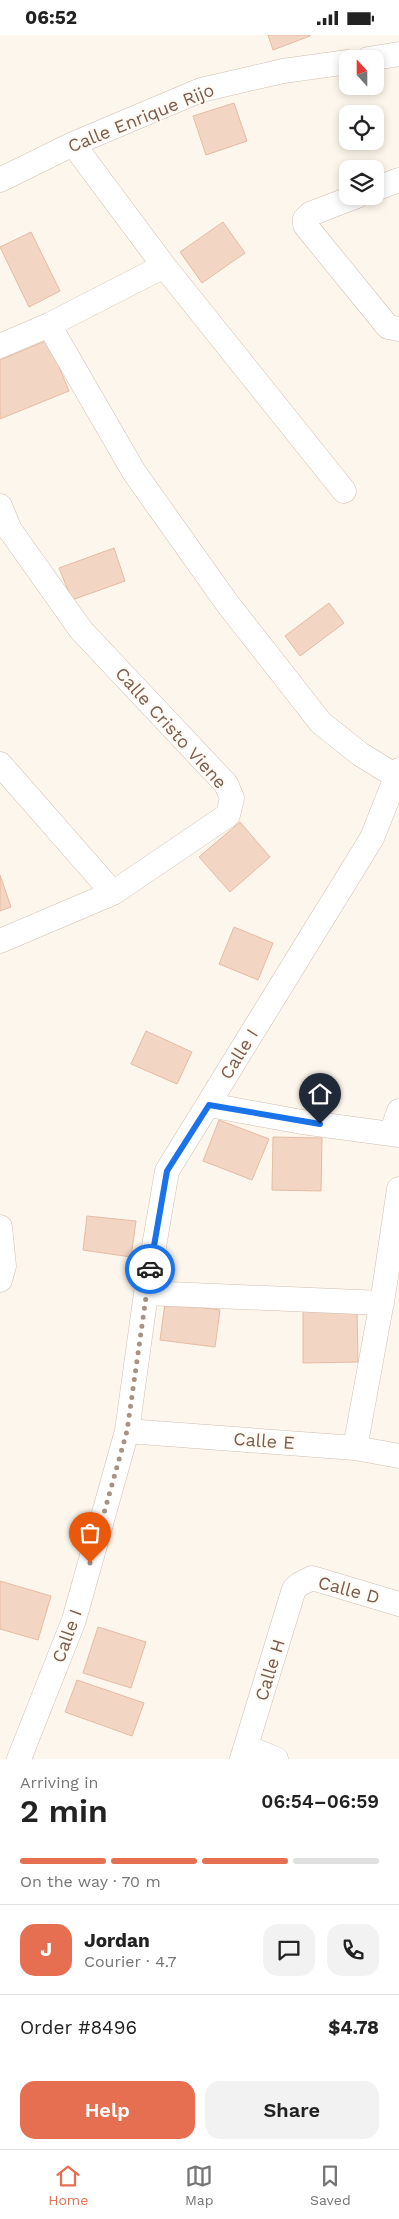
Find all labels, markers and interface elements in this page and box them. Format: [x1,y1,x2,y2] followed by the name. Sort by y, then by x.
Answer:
[25,6,77,29] text: 06:52
[339,50,384,95] north arrow
[339,50,384,205] map controls
[65,79,217,156] street label: Calle Enrique Rijo
[339,105,384,150] button: locate
[339,160,384,205] button: layers
[111,663,231,793] street label: Calle Cristo Viene
[215,1025,262,1083] street label: Calle I
[299,1073,341,1124] pin
[306,1080,334,1108] icon: home
[125,1244,175,1294] courier
[136,1255,164,1283] icon: car
[233,1428,295,1453] street label: Calle E
[69,1512,111,1563] pin
[76,1519,104,1547] icon: bag
[316,1571,382,1608] street label: Calle D
[47,1606,86,1665] street label: Calle I
[250,1637,289,1703] street label: Calle H
[20,1773,98,1792] text: Arriving in
[261,1790,379,1813] text: 06:54–06:59
[20,1792,108,1830] text: 2 min
[20,1872,161,1891] text: On the way · 70 m
[263,1924,315,1976] button: chat
[327,1924,379,1976] button: phone
[84,1929,150,1952] text: Jordan
[40,1938,52,1961] text: J
[84,1952,177,1971] text: Courier · 4.7
[20,2016,137,2039] text: Order #8496
[328,2016,379,2039] text: $4.78
[20,2081,195,2139] button: Help
[205,2081,379,2139] button: Share
[48,2162,88,2208] tab: Home
[185,2162,213,2208] tab: Map
[310,2162,351,2208] tab: Saved

